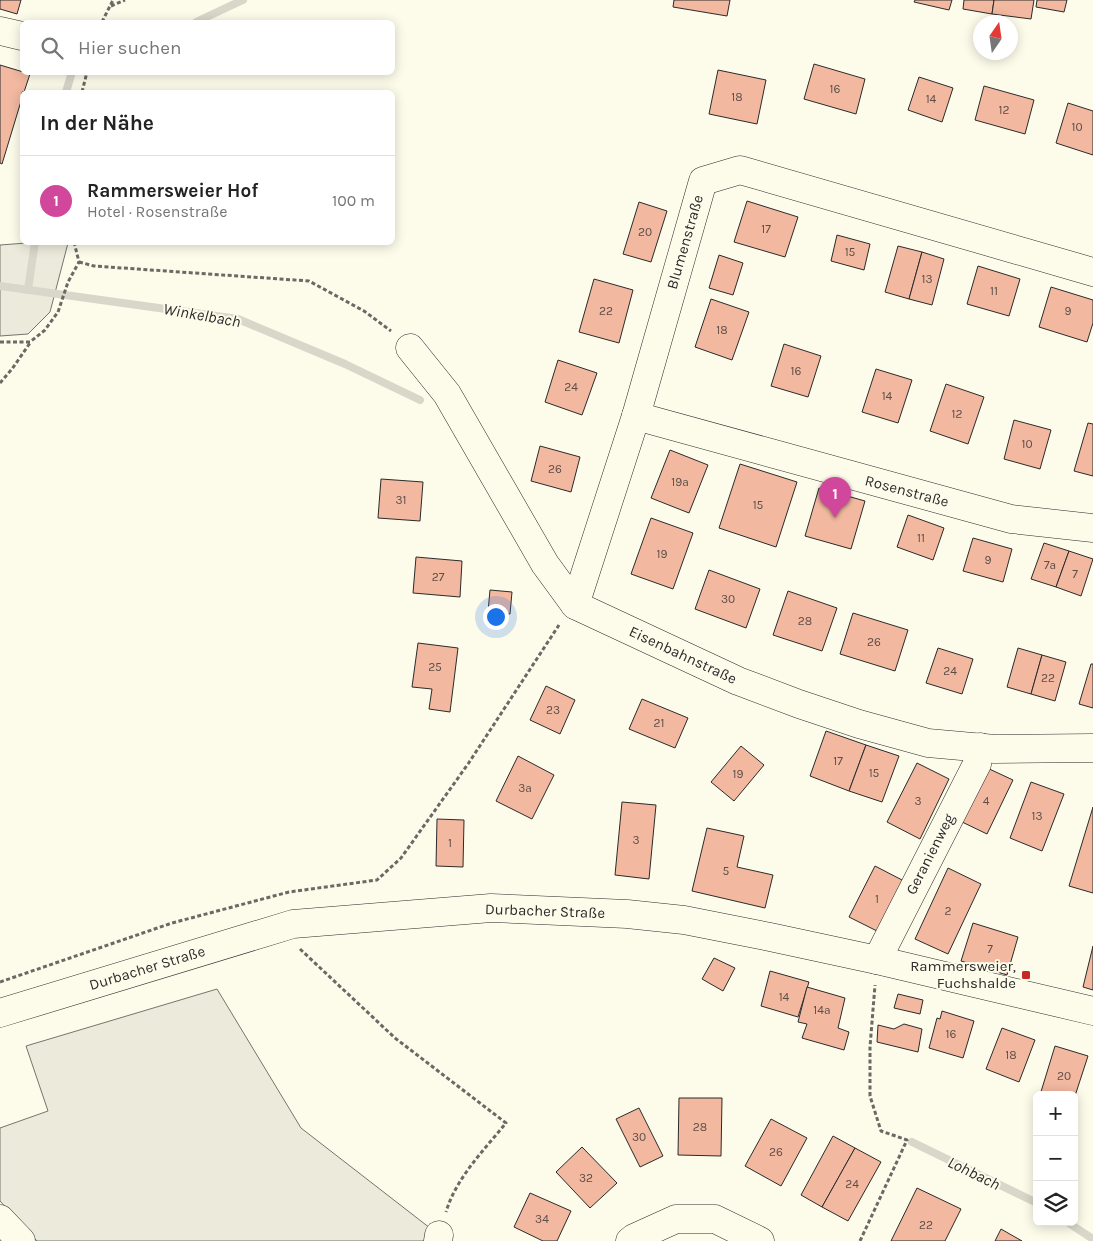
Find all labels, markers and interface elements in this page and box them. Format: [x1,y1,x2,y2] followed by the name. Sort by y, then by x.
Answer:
[973,15,1018,60] north arrow
[20,20,395,75] search box
[38,34,66,62] icon: search
[78,37,181,59] text: Hier suchen
[830,82,841,96] house number: 16
[731,90,743,104] house number: 18
[926,92,937,106] house number: 14
[999,103,1010,117] house number: 12
[40,111,154,135] text: In der Nähe
[1071,120,1083,134] house number: 10
[87,180,258,202] text: Rammersweier Hof
[53,191,59,210] text: 1
[332,191,375,210] text: 100 m
[663,193,707,291] street label: Blumenstraße
[87,202,227,221] text: Hotel · Rosenstraße
[761,222,771,236] house number: 17
[638,225,652,239] house number: 20
[845,245,856,259] house number: 15
[921,272,933,286] house number: 13
[990,284,998,298] house number: 11
[162,299,242,331] water label: Winkelbach
[599,304,613,318] house number: 22
[1065,304,1072,318] house number: 9
[716,323,728,337] house number: 18
[791,364,802,378] house number: 16
[564,380,578,394] house number: 24
[882,389,893,403] house number: 14
[952,407,963,421] house number: 12
[1021,437,1033,451] house number: 10
[548,462,562,476] house number: 26
[863,471,951,511] street label: Rosenstraße
[671,475,689,489] house number: 19a
[819,477,851,518] pin: 1
[395,493,407,507] house number: 31
[753,498,764,512] house number: 15
[917,531,925,545] house number: 11
[657,547,667,561] house number: 19
[985,553,992,567] house number: 9
[1044,558,1056,572] house number: 7a
[1072,567,1078,581] house number: 7
[432,570,445,584] house number: 27
[721,592,735,606] house number: 30
[483,604,509,630] your location
[798,614,812,628] house number: 28
[626,622,740,688] street label: Eisenbahnstraße
[867,635,881,649] house number: 26
[428,660,442,674] house number: 25
[943,664,957,678] house number: 24
[1041,671,1055,685] house number: 22
[546,703,560,717] house number: 23
[654,716,664,730] house number: 21
[833,754,843,768] house number: 17
[869,766,880,780] house number: 15
[733,767,743,781] house number: 19
[518,781,532,795] house number: 3a
[914,794,922,808] house number: 3
[983,794,990,808] house number: 4
[1031,809,1043,823] house number: 13
[902,810,958,897] street label: Geranienweg
[632,833,640,847] house number: 3
[448,836,452,850] house number: 1
[723,864,730,878] house number: 5
[875,892,879,906] house number: 1
[485,900,605,922] street label: Durbacher Straße
[945,904,952,918] house number: 2
[87,942,207,994] street label: Durbacher Straße
[987,942,993,956] house number: 7
[910,957,1016,992] place label: Rammersweier, Fuchshalde
[1020,969,1032,981] marker: Rammersweier, Fuchshalde
[779,990,790,1004] house number: 14
[813,1003,831,1017] house number: 14a
[946,1027,957,1041] house number: 16
[1005,1048,1017,1062] house number: 18
[1057,1069,1071,1083] house number: 20
[1033,1091,1078,1226] map controls
[1033,1091,1078,1136] button: +
[693,1120,707,1134] house number: 28
[632,1130,646,1144] house number: 30
[1033,1136,1078,1181] button: −
[769,1145,783,1159] house number: 26
[945,1152,1003,1194] water label: Lohbach
[579,1171,593,1185] house number: 32
[845,1177,859,1191] house number: 24
[1033,1181,1078,1226] button: layers
[535,1212,549,1226] house number: 34
[919,1218,933,1232] house number: 22

